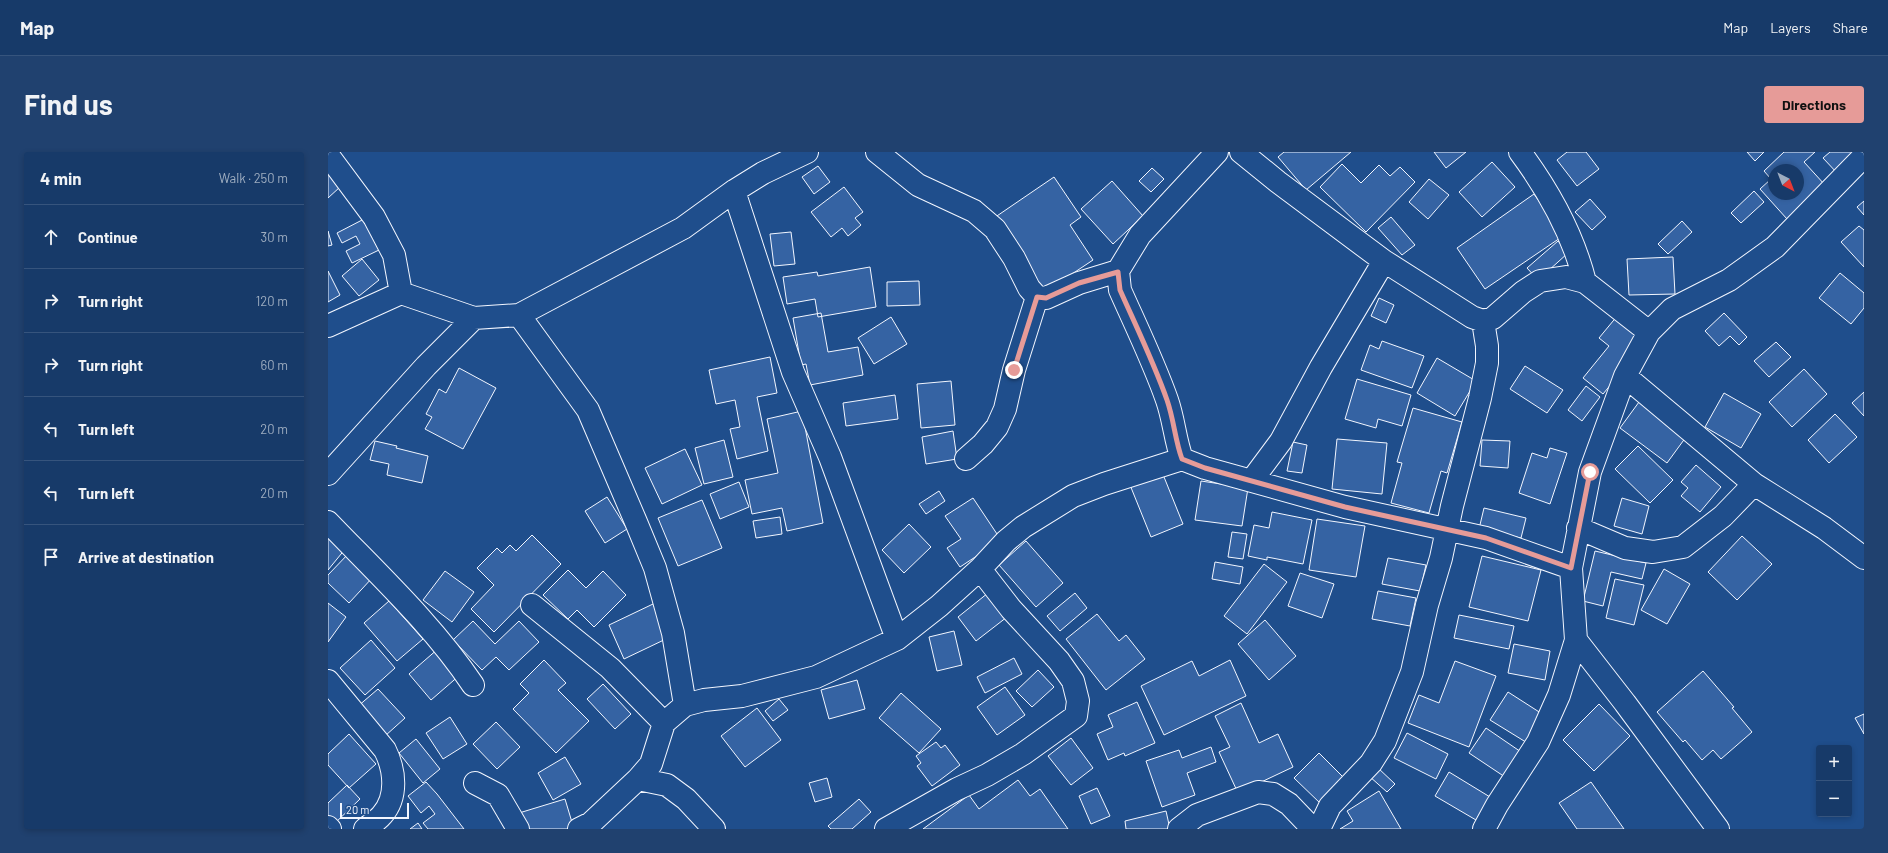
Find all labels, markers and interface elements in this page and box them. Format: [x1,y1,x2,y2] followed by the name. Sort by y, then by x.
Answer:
[20,16,54,39] text: Map
[1723,19,1748,36] text: Map
[1770,19,1811,36] text: Layers
[1833,19,1868,36] text: Share
[1764,86,1864,123] button: Directions
[24,87,113,121] text: Find us
[1768,164,1804,200] north arrow
[40,168,82,188] text: 4 min
[219,170,288,186] text: Walk · 250 m
[40,226,62,248] icon: ahead
[78,228,138,246] text: Continue
[261,229,288,245] text: 30 m
[40,290,62,312] icon: right
[78,292,143,310] text: Turn right
[256,293,288,309] text: 120 m
[40,354,62,376] icon: right
[78,356,143,374] text: Turn right
[261,357,288,373] text: 60 m
[1005,361,1023,379] route end
[40,418,62,440] icon: left
[78,420,134,438] text: Turn left
[260,421,288,437] text: 20 m
[1581,463,1599,481] route start
[40,482,62,504] icon: left
[78,484,134,502] text: Turn left
[260,485,288,501] text: 20 m
[40,546,62,568] icon: arrive
[78,548,214,566] text: Arrive at destination
[1816,745,1852,817] map controls
[1816,745,1852,781] button: +
[1816,781,1852,817] button: −
[340,801,409,820] scale bar
[346,803,369,816] text: 20 m

